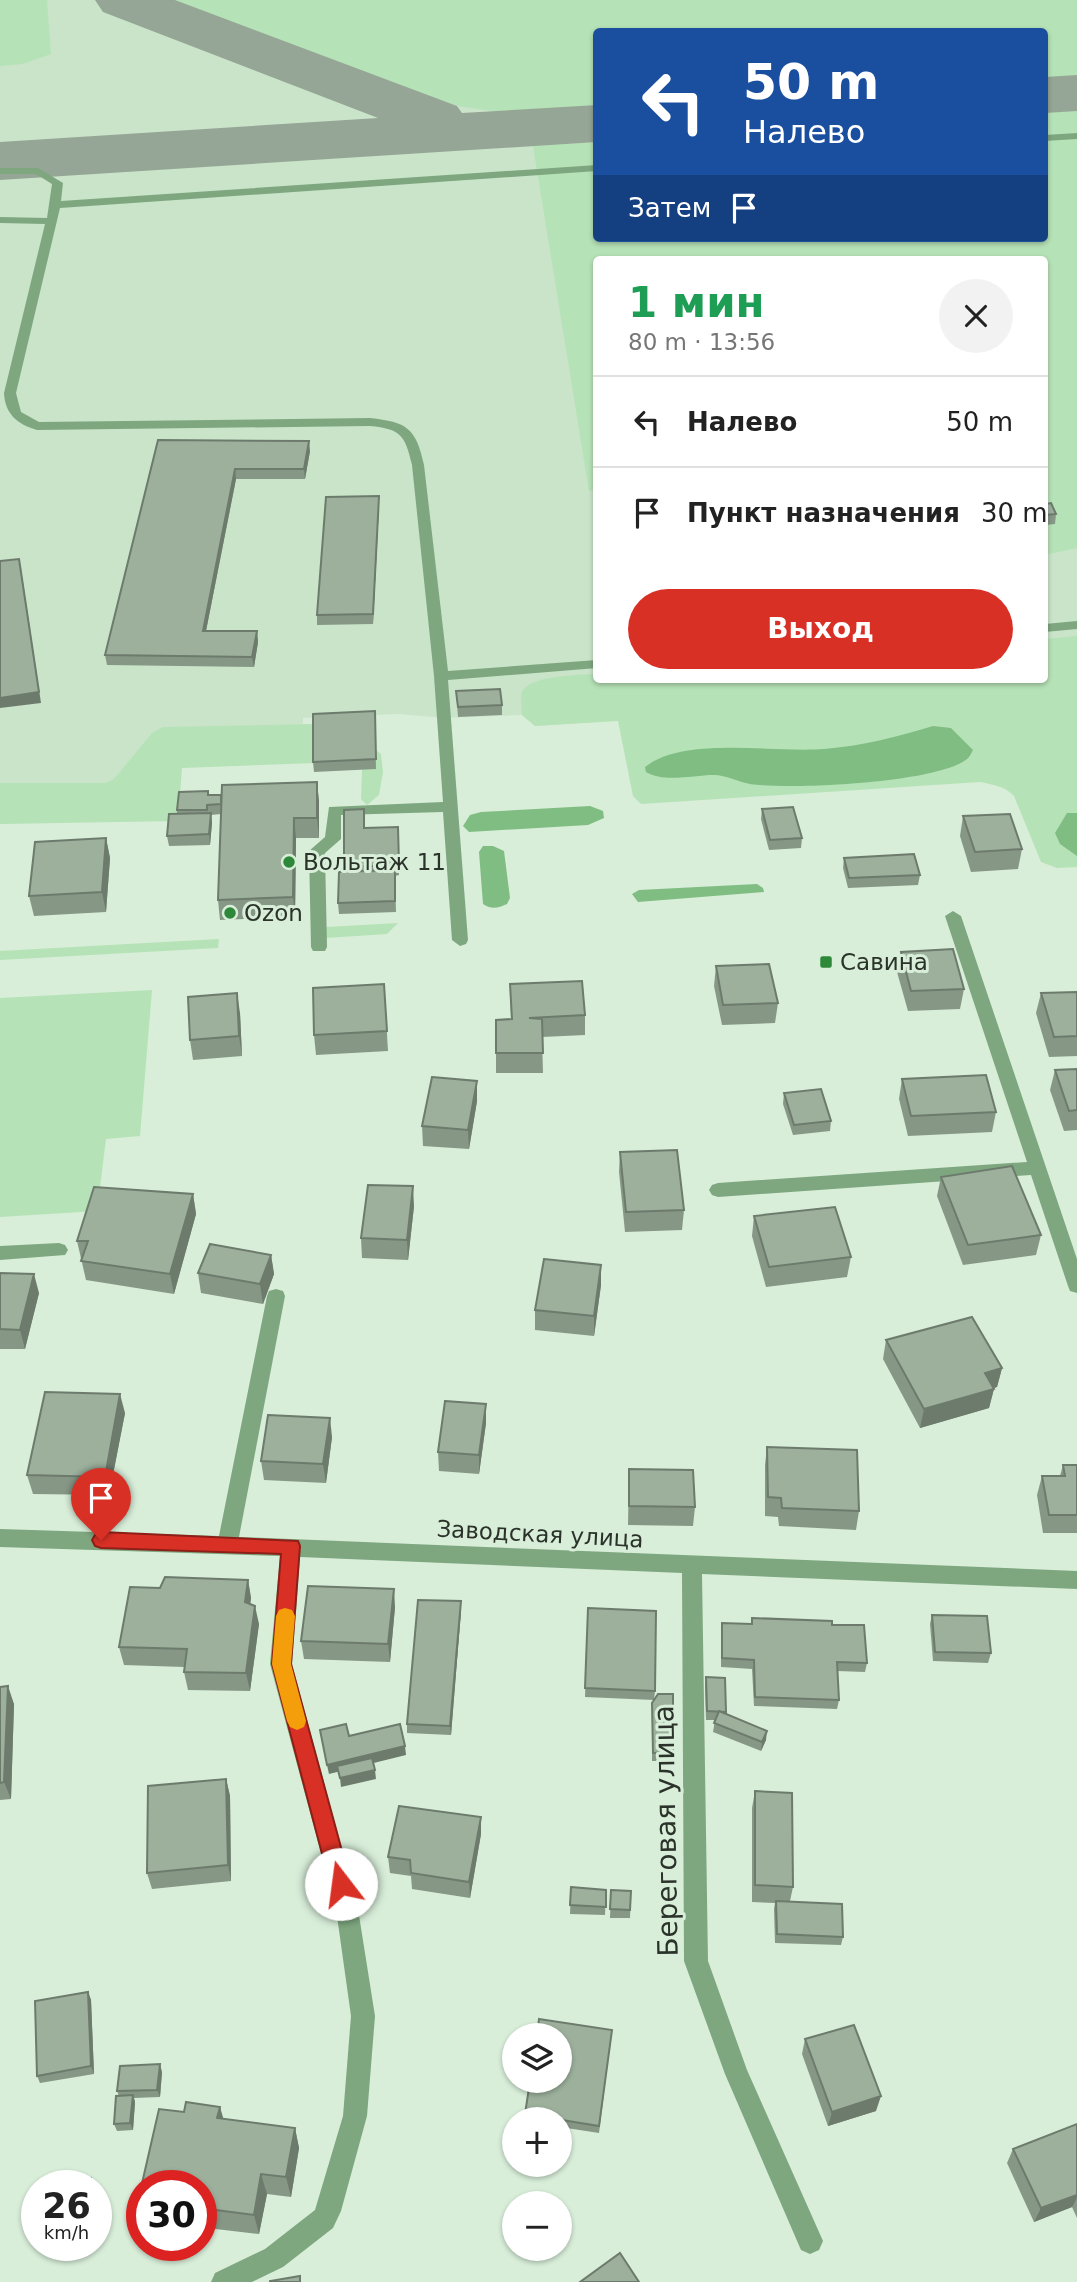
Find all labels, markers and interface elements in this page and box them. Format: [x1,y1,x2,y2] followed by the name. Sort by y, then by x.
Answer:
[743,54,879,111] text: 50 m
[628,56,719,147] icon: left
[743,113,865,151] text: Налево
[725,189,763,227] icon: arrive
[628,193,711,223] text: Затем
[628,278,765,327] text: 1 мин
[939,279,1013,353] button: close
[628,329,775,355] text: 80 m · 13:56
[628,403,666,441] icon: left
[687,407,797,437] text: Налево
[946,407,1013,437] text: 50 m
[628,494,666,532] icon: arrive
[687,498,960,528] text: Пункт назначения
[981,498,1048,528] text: 30 m
[628,589,1013,669] button: Выход
[303,849,446,875] place label: Вольтаж 11
[281,854,297,870] marker: Вольтаж 11
[244,900,303,926] place label: Ozon
[222,905,238,921] marker: Ozon
[840,949,928,975] place label: Савина
[818,954,834,970] marker: Савина
[71,1468,131,1540] pin
[82,1479,120,1517] icon: arrive
[436,1516,644,1552] street label: Заводская улица
[647,1705,685,1957] street label: Береговая улица
[304,1847,378,1921] position arrow
[502,2023,572,2261] map controls
[502,2023,572,2093] button: layers
[502,2107,572,2177] button: +
[126,2170,217,2261] speed limit sign: 30
[42,2186,91,2226] text: 26
[502,2191,572,2261] button: −
[44,2222,89,2243] text: km/h

